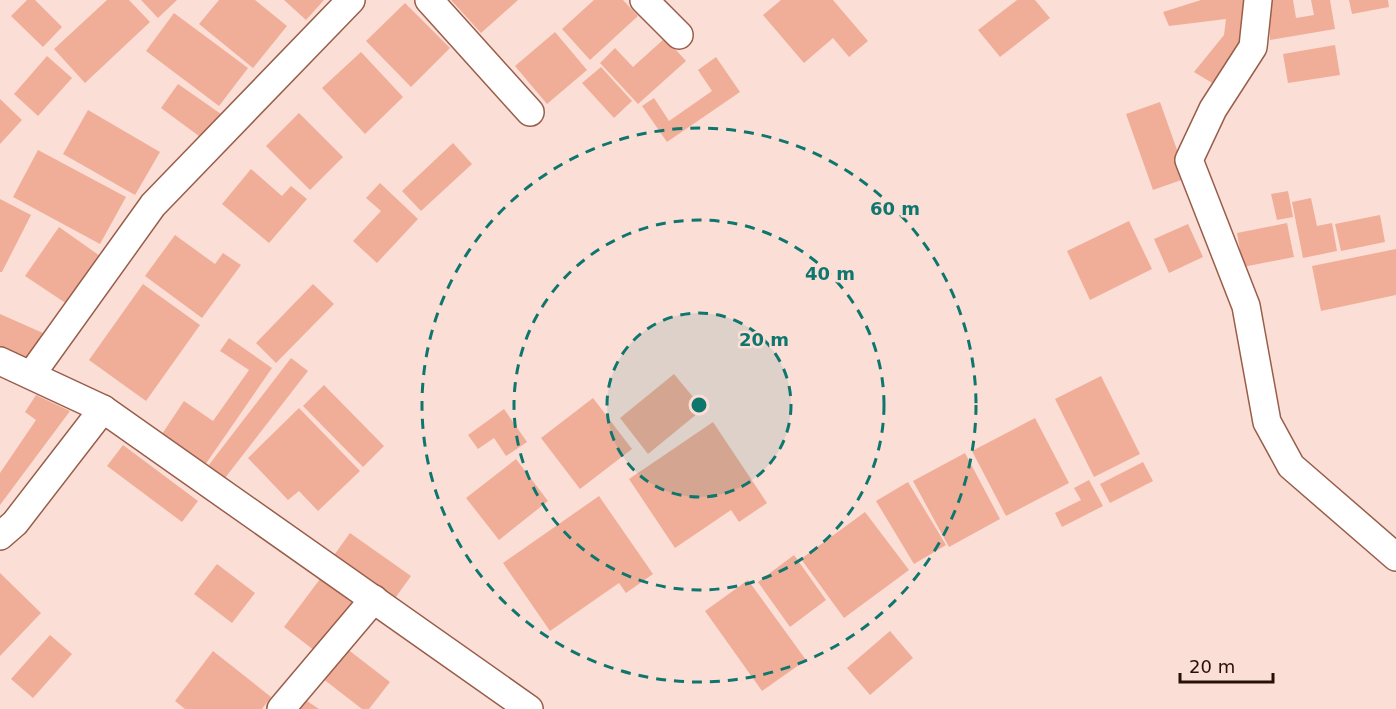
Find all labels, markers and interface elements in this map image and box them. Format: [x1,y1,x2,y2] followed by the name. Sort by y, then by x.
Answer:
[870,198,920,219] text: 60 m
[805,263,855,284] text: 40 m
[739,329,789,350] text: 20 m
[689,395,709,415] centre of rings
[1180,646,1273,684] scale bar
[1189,656,1235,677] text: 20 m

